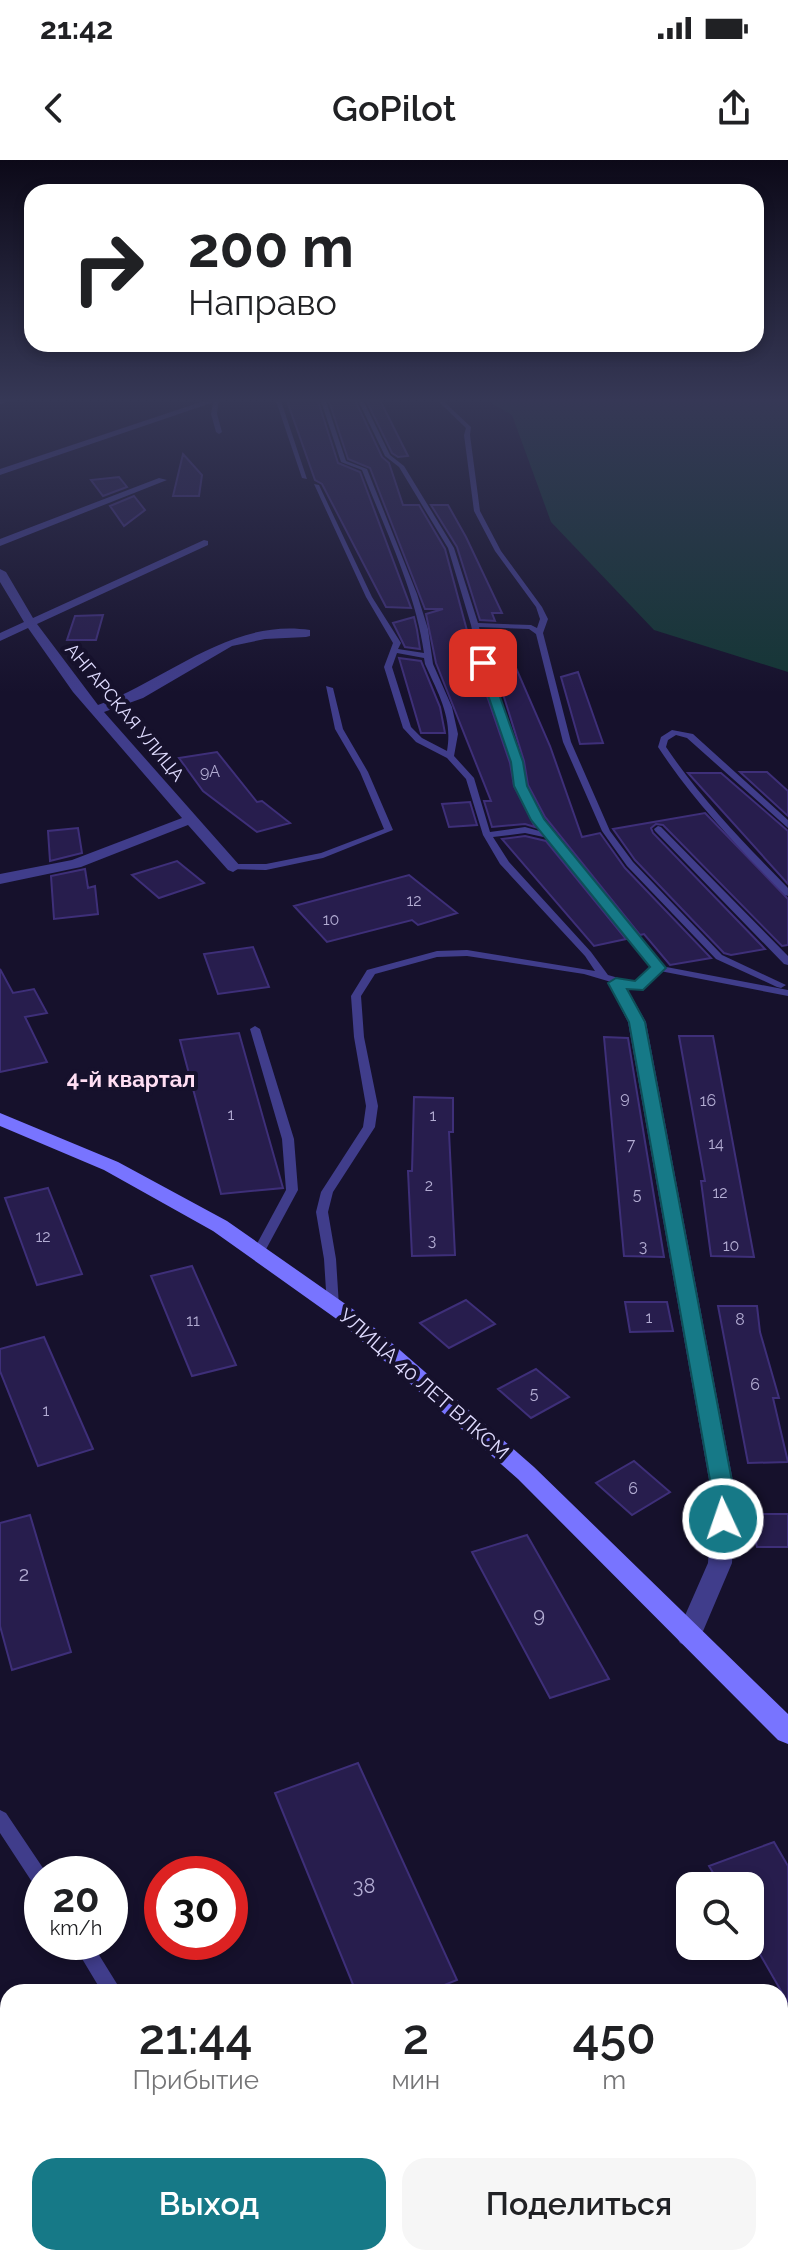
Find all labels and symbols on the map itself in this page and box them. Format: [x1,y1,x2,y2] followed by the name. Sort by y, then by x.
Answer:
[449,629,517,697] pin
[61,639,189,785] street label: АНГАРСКАЯ УЛИЦА
[200,762,220,781] house number: 9А
[406,891,422,910] house number: 12
[323,910,339,929] house number: 10
[67,1066,195,1092] district label: 4-й квартал
[620,1088,630,1107] house number: 9
[700,1091,716,1110] house number: 16
[228,1105,235,1124] house number: 1
[430,1106,437,1125] house number: 1
[708,1134,724,1153] house number: 14
[627,1135,636,1154] house number: 7
[425,1176,433,1195] house number: 2
[712,1183,728,1202] house number: 12
[633,1185,642,1204] house number: 5
[35,1227,51,1246] house number: 12
[428,1231,436,1250] house number: 3
[723,1236,739,1255] house number: 10
[639,1237,647,1256] house number: 3
[334,1304,514,1464] street label: УЛИЦА 40 ЛЕТ ВЛКСМ
[646,1308,653,1327] house number: 1
[735,1310,745,1329] house number: 8
[186,1311,200,1330] house number: 11
[750,1375,760,1394] house number: 6
[530,1384,539,1403] house number: 5
[43,1401,50,1420] house number: 1
[681,1477,765,1561] position arrow
[628,1479,638,1498] house number: 6
[19,1562,29,1586] house number: 2
[533,1603,545,1627] house number: 9
[144,1856,248,1960] speed limit sign: 30
[353,1874,375,1898] house number: 38

